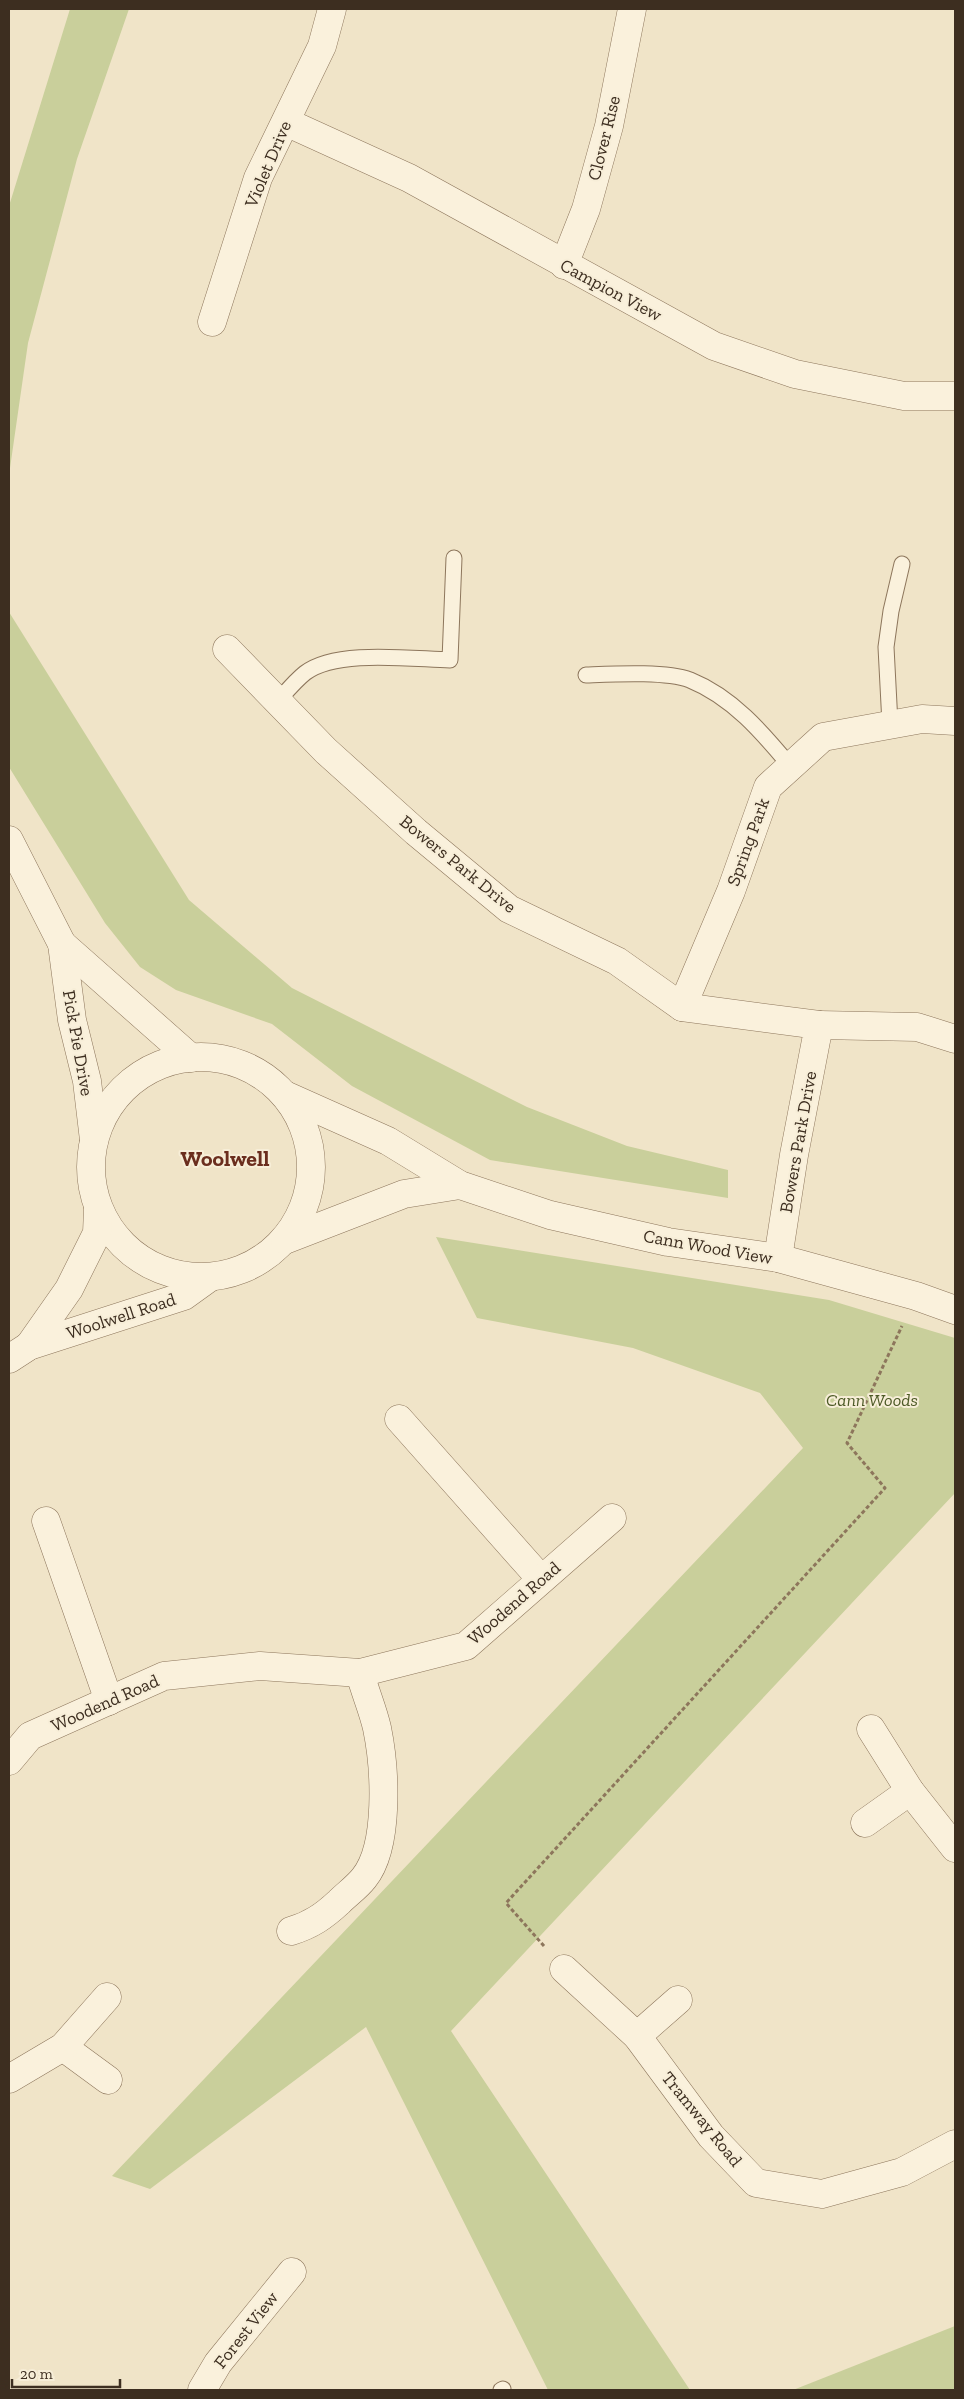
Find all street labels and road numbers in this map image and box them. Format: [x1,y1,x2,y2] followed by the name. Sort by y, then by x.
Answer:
[583,93,625,183] street label: Clover Rise
[240,117,296,212] street label: Violet Drive
[556,254,666,326] street label: Campion View
[722,794,774,889] street label: Spring Park
[395,810,521,918] street label: Bowers Park Drive
[58,988,98,1098] street label: Pick Pie Drive
[775,1069,821,1215] street label: Bowers Park Drive
[642,1225,774,1269] street label: Cann Wood View
[64,1288,178,1344] street label: Woolwell Road
[463,1557,565,1649] street label: Woodend Road
[48,1669,162,1737] street label: Woodend Road
[657,2067,747,2171] street label: Tramway Road
[209,2287,283,2373] street label: Forest View

